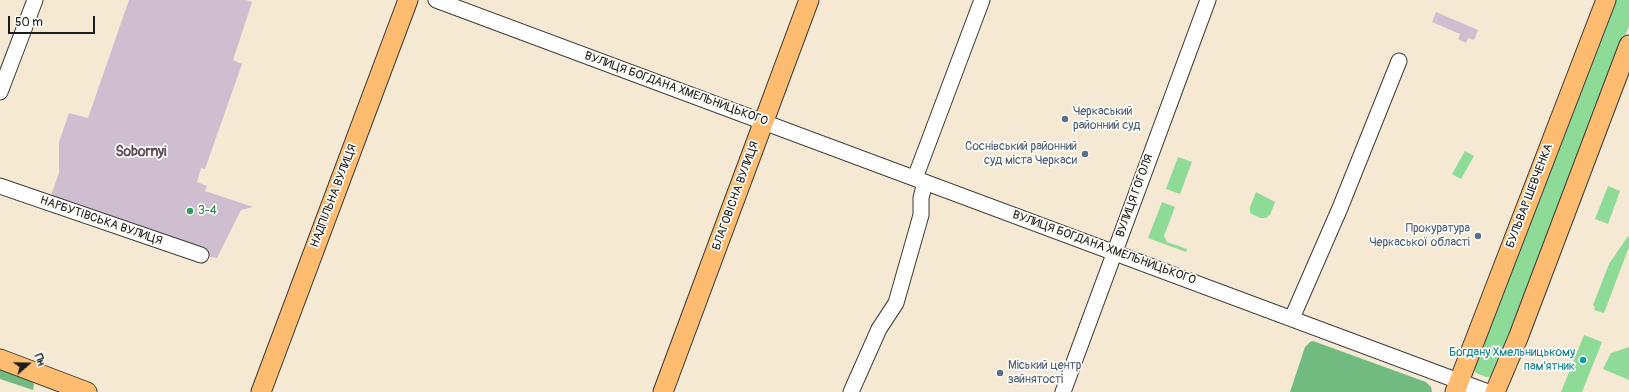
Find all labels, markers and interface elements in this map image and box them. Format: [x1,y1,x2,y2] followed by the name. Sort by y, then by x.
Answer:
[10,8,97,34] scale bar
[15,15,43,30] text: 50 m
[582,49,770,129] street label: ВУЛИЦЯ БОГДАНА ХМЕЛЬНИЦЬКОГО
[1073,105,1141,133] place label: Черкаський районний суд
[1060,114,1070,124] marker: Черкаський районний суд
[710,140,762,252] street label: БЛАГОВІСНА ВУЛИЦЯ
[965,140,1077,168] place label: Соснівський районний суд міста Черкаси
[308,142,360,250] street label: НАДПІЛЬНА ВУЛИЦЯ
[1503,142,1557,250] street label: БУЛЬВАР ШЕВЧЕНКА
[115,144,167,160] district label: Sobornyi
[1080,149,1090,159] marker: Соснівський районний суд міста Черкаси
[1113,152,1157,240] street label: ВУЛИЦЯ ГОГОЛЯ
[38,193,164,249] street label: НАРБУТІВСЬКА ВУЛИЦЯ
[198,204,217,218] place label: 3-4
[185,206,195,216] marker: 3-4
[1010,208,1198,288] street label: ВУЛИЦЯ БОГДАНА ХМЕЛЬНИЦЬКОГО
[1369,222,1470,250] place label: Прокуратура Черкаської області
[1473,231,1483,241] marker: Прокуратура Черкаської області
[8,344,48,384] north arrow
[1449,346,1575,374] place label: Богдану Хмельницькому пам'ятник
[32,352,48,368] text: Пн
[1578,355,1588,365] marker: Богдану Хмельницькому пам'ятник
[1008,359,1081,387] place label: Міський центр зайнятості
[995,368,1005,378] marker: Міський центр зайнятості

